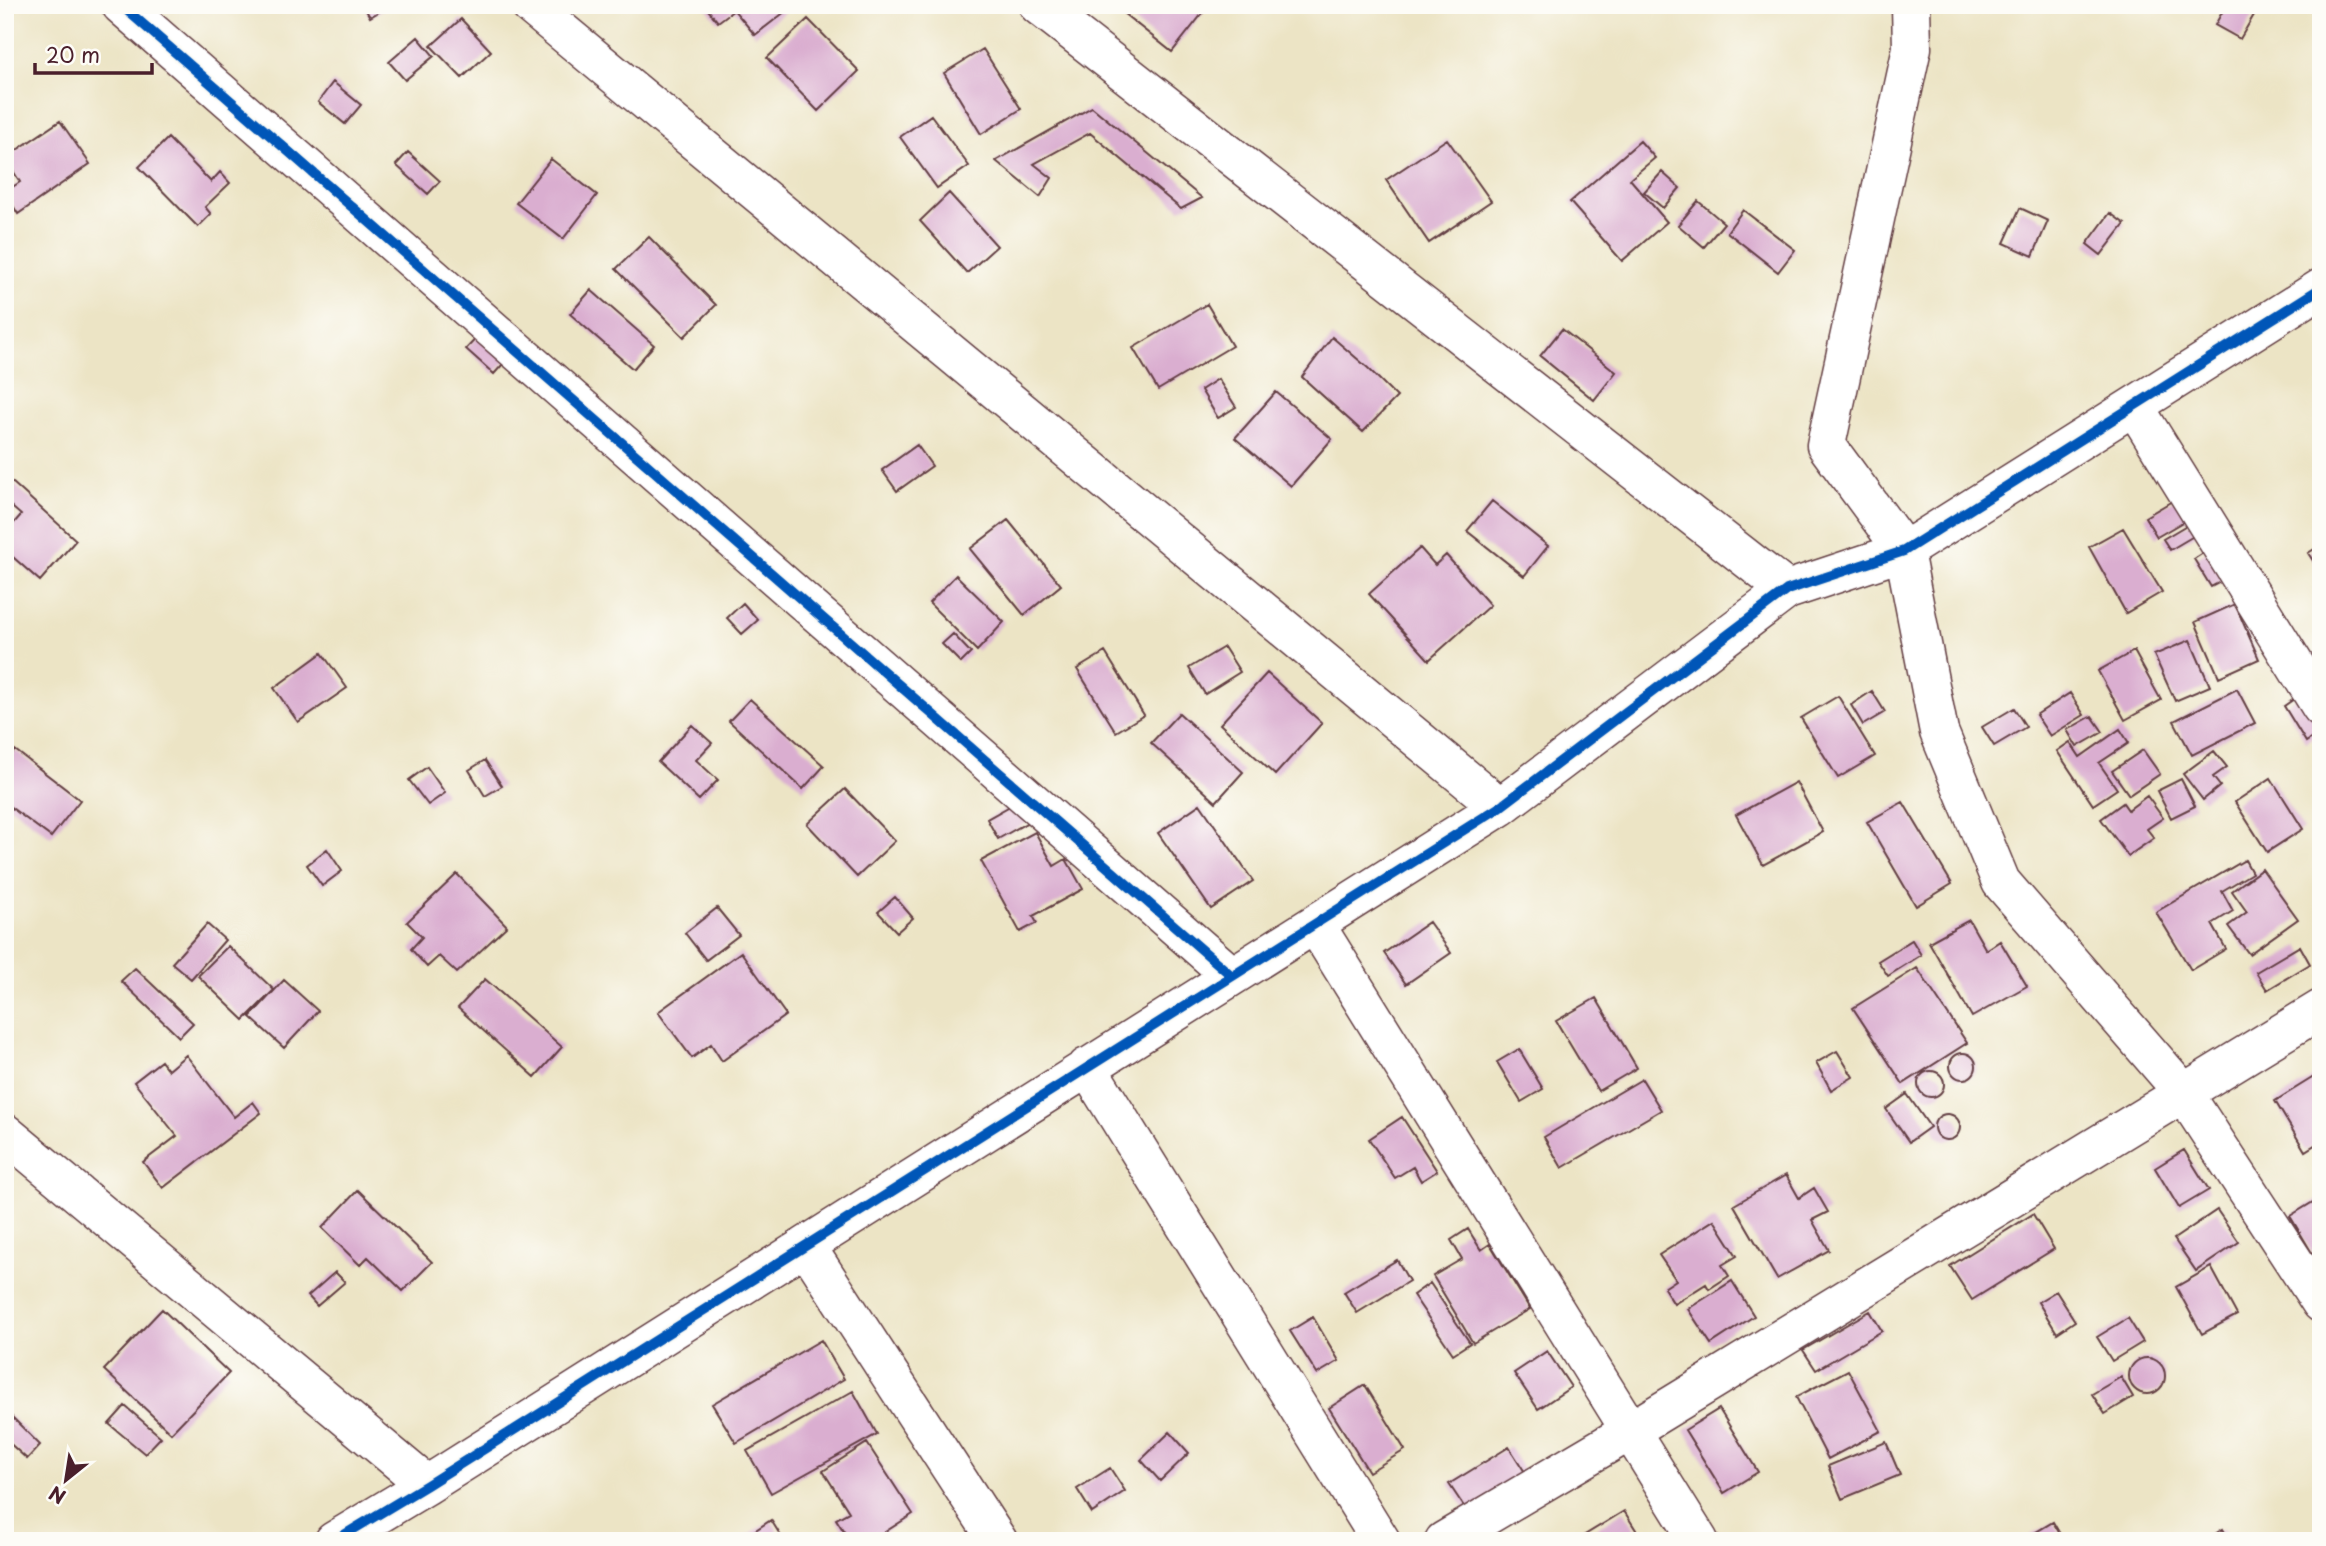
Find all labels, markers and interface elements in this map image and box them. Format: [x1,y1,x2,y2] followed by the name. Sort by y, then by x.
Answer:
[35,32,152,76] scale bar
[46,38,100,70] text: 20 m
[32,1444,102,1514] north arrow
[43,1480,71,1511] text: N

